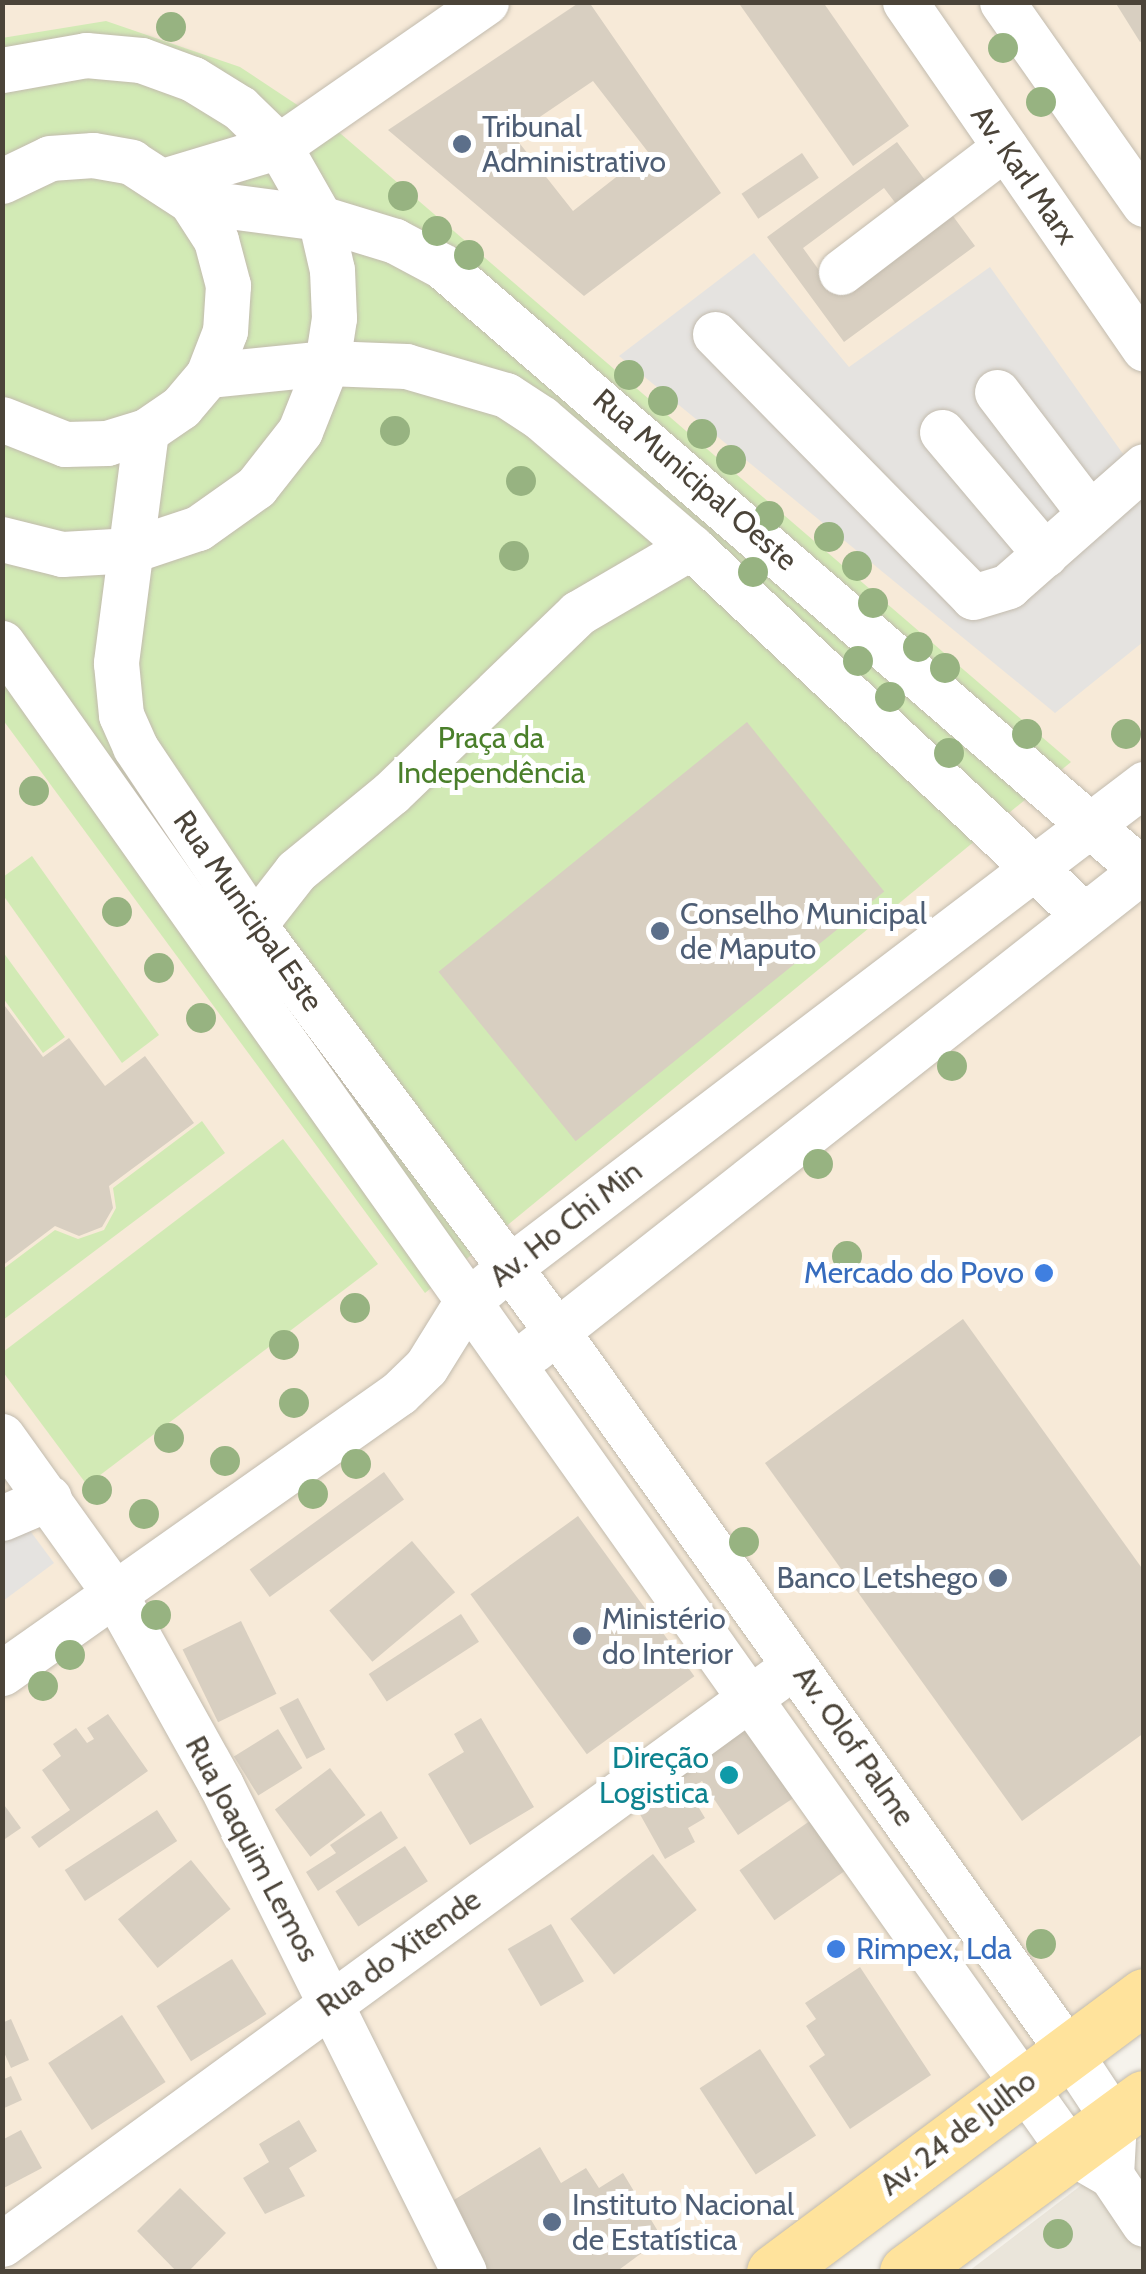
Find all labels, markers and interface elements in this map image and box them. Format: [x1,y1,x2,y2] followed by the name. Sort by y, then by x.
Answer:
[963,99,1085,251] street label: Av. Karl Marx
[482,109,666,180] place label: Tribunal Administrativo
[451,133,473,155] marker: Tribunal Administrativo
[586,382,804,578] street label: Rua Municipal Oeste
[397,720,585,790] park label: Praça da Independência
[165,804,331,1018] street label: Rua Municipal Este
[680,896,927,966] place label: Conselho Municipal de Maputo
[649,920,671,942] marker: Conselho Municipal de Maputo
[483,1153,649,1295] street label: Av. Ho Chi Min
[804,1255,1024,1291] place label: Mercado do Povo
[1033,1262,1055,1284] marker: Mercado do Povo
[777,1560,978,1596] place label: Banco Letshego
[987,1567,1009,1589] marker: Banco Letshego
[602,1601,733,1672] place label: Ministério do Interior
[571,1625,593,1647] marker: Ministério do Interior
[786,1659,922,1833] street label: Av. Olof Palme
[177,1730,327,1968] street label: Rua Joaquim Lemos
[599,1740,709,1810] place label: Direção Logistica
[718,1764,740,1786] marker: Direção Logistica
[310,1882,488,2024] street label: Rua do Xitende
[856,1931,1012,1967] place label: Rimpex, Lda
[825,1938,847,1960] marker: Rimpex, Lda
[873,2063,1043,2203] street label: Av. 24 de Julho
[572,2187,794,2258] place label: Instituto Nacional de Estatística
[541,2211,563,2233] marker: Instituto Nacional de Estatística

